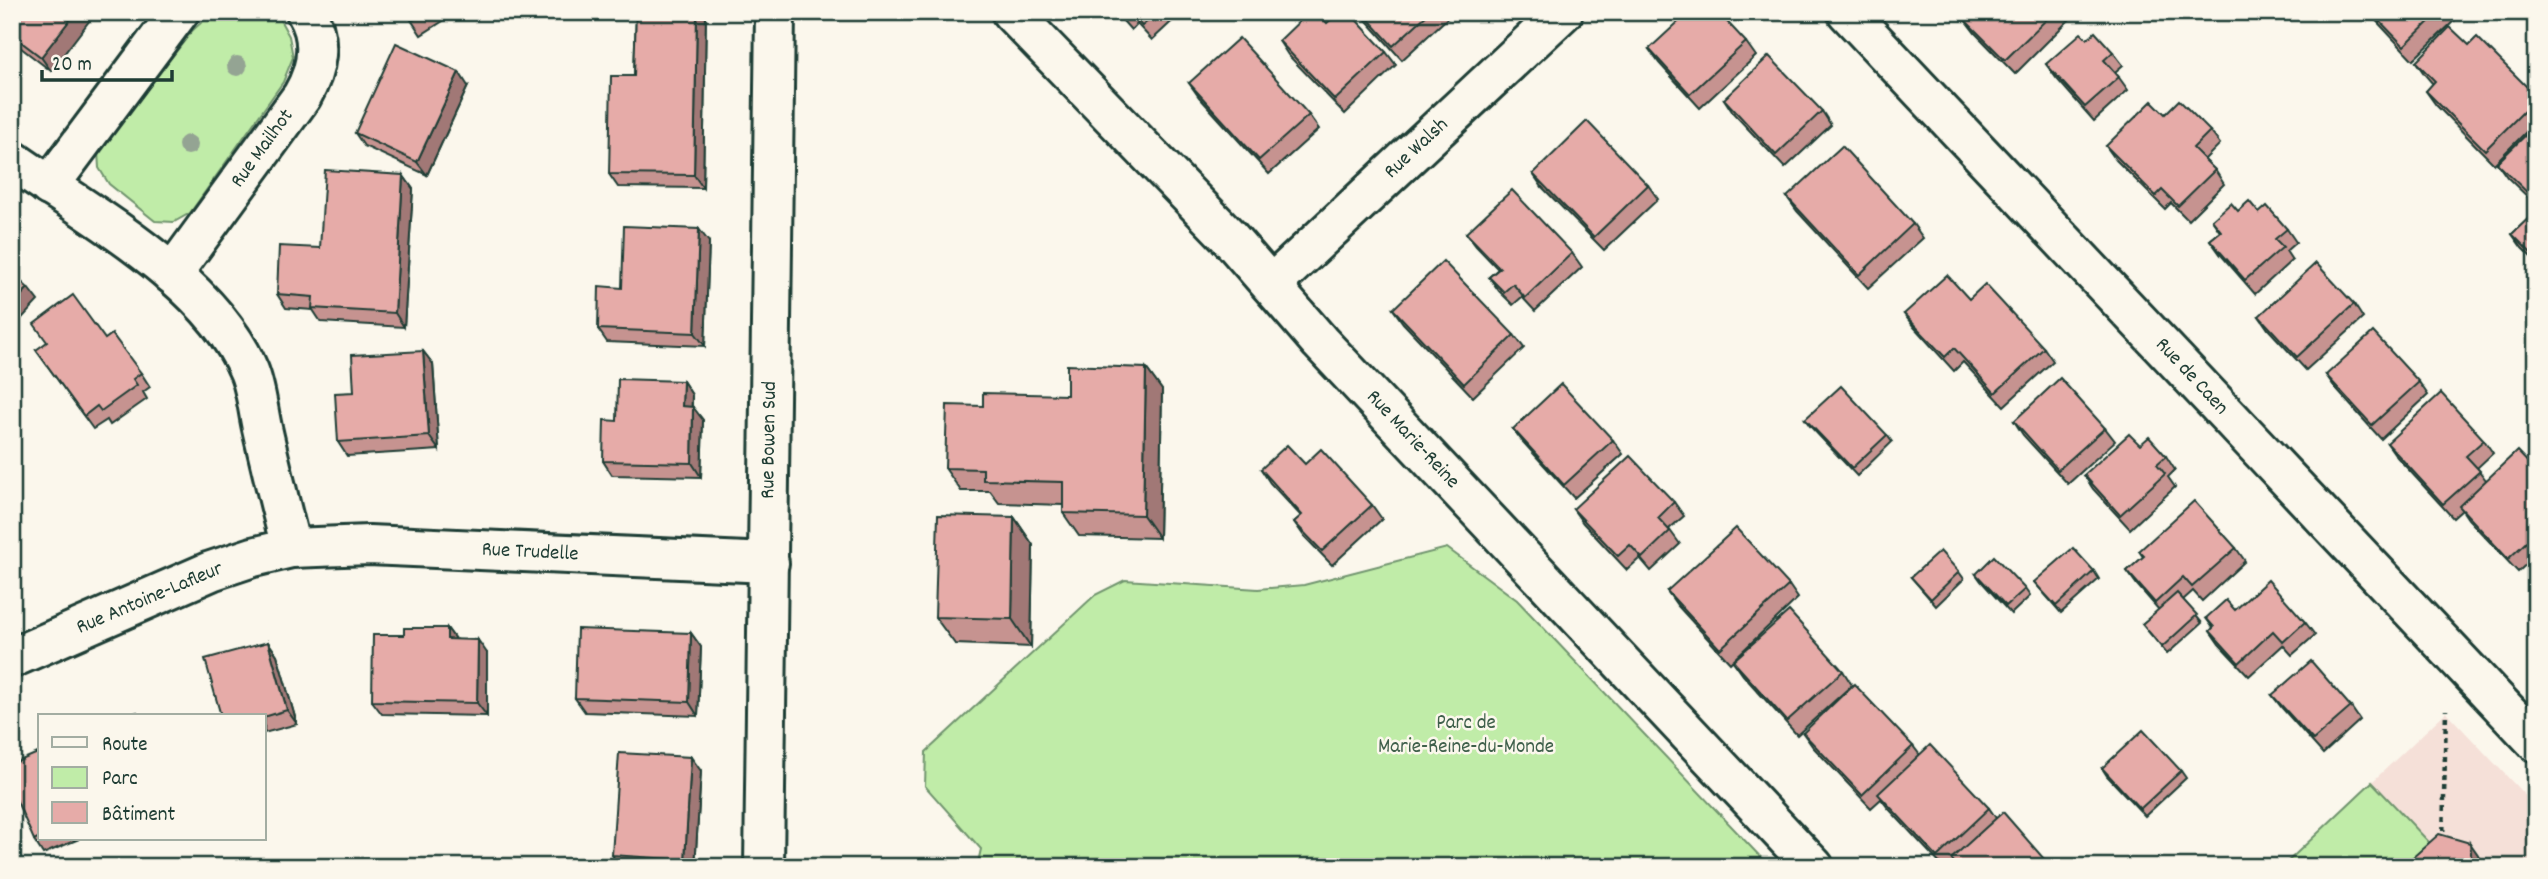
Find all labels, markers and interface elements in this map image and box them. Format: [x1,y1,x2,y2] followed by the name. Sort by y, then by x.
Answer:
[42,38,172,82] scale bar
[52,51,92,81] text: 20 m
[224,103,302,195] street label: Rue Mailhot
[1378,111,1456,187] street label: Rue Walsh
[2147,332,2235,422] street label: Rue de Caen
[754,381,786,499] street label: Rue Bowen Sud
[1358,384,1466,496] street label: Rue Marie-Reine
[481,535,579,571] street label: Rue Trudelle
[72,555,228,643] street label: Rue Antoine-Lafleur
[1378,709,1554,763] park label: Parc de Marie-Reine-du-Monde
[38,714,266,840] legend
[102,731,148,761] text: Route
[102,765,138,795] text: Parc
[102,801,175,831] text: Bâtiment

